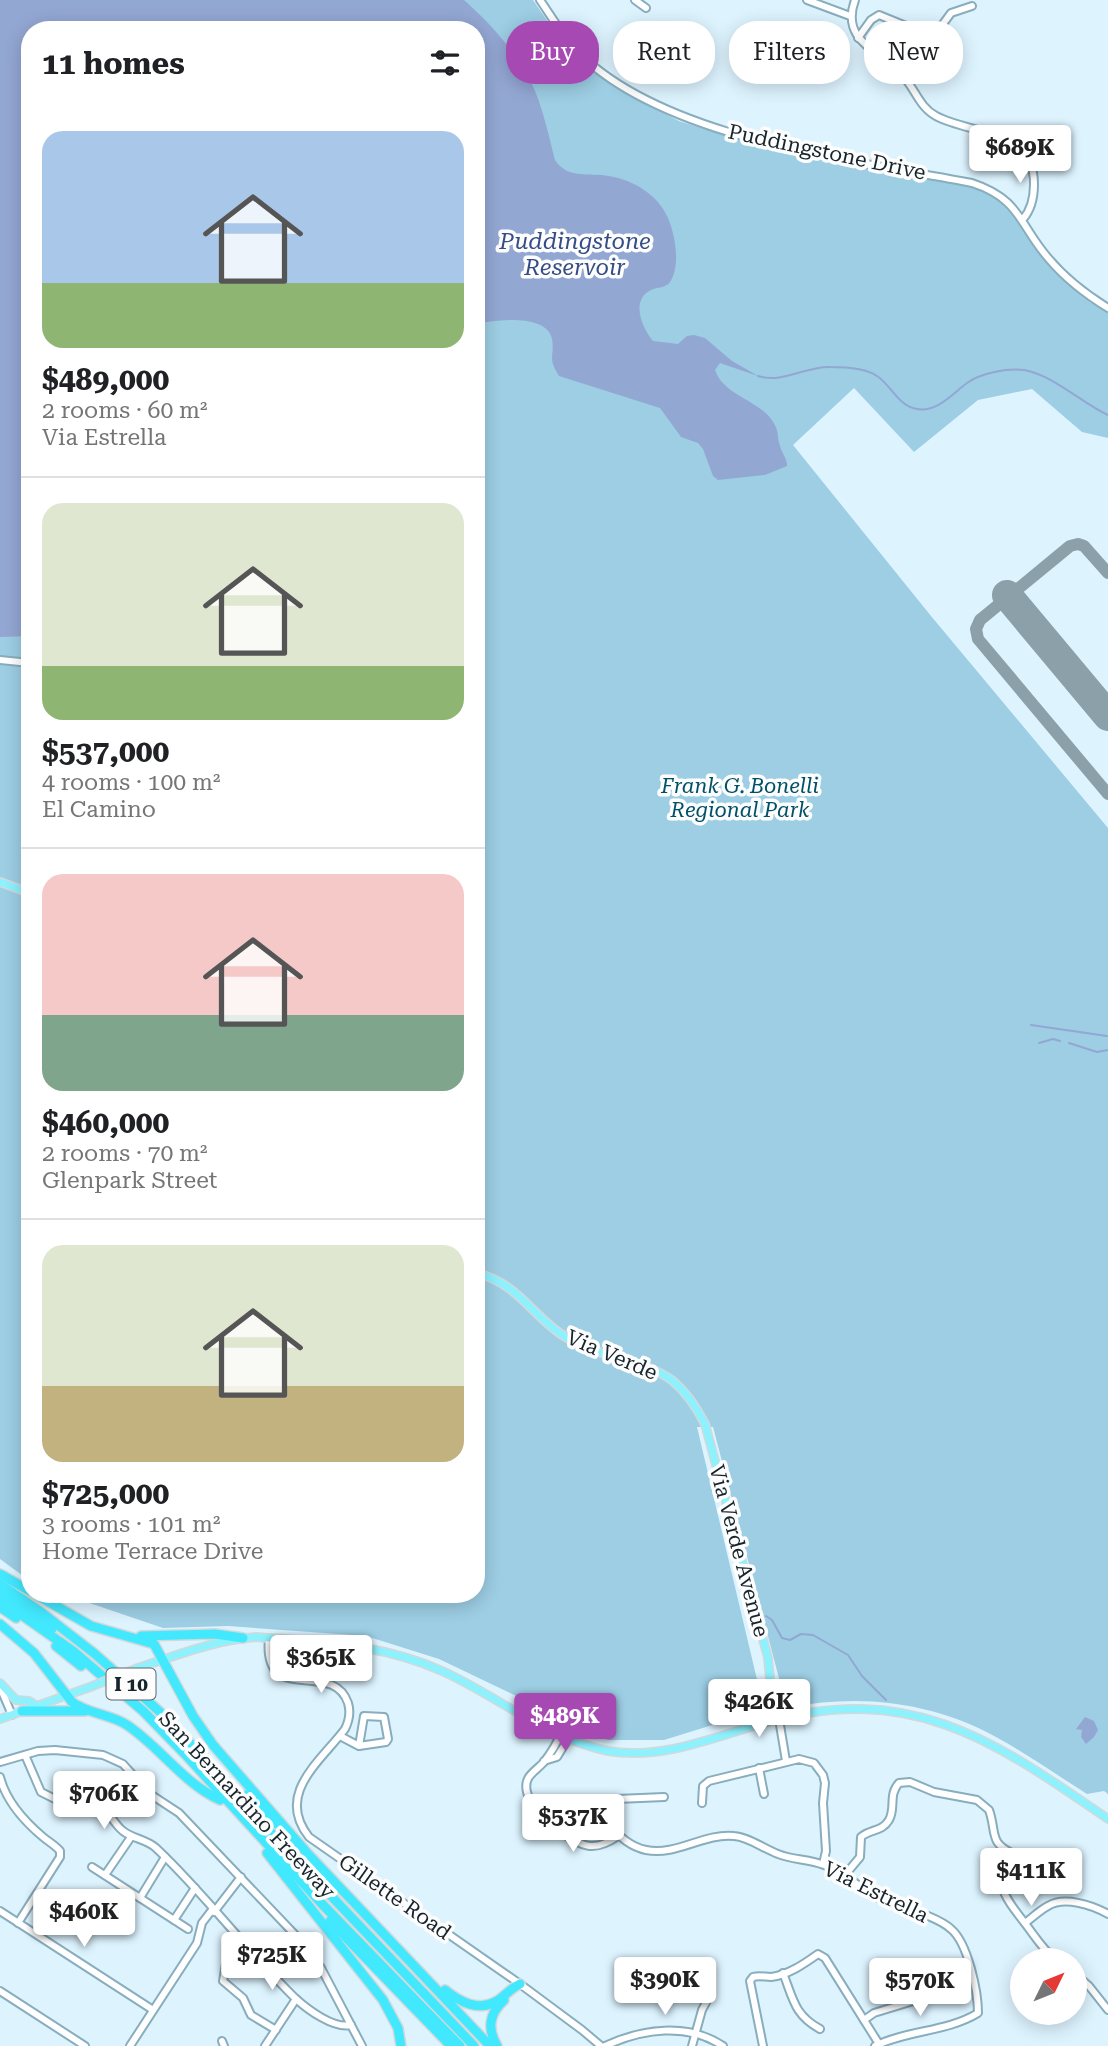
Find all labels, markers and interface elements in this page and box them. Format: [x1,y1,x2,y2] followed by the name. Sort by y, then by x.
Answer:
[506,21,599,84] chip: Buy
[613,21,715,84] chip: Rent
[729,21,850,84] chip: Filters
[864,21,963,84] chip: New
[426,44,464,82] icon: filters
[42,46,185,81] text: 11 homes
[726,119,928,185] street label: Puddingstone Drive
[971,125,1069,185] pin: $689K
[985,134,1055,161] text: $689K
[190,176,316,302] icon: home
[498,228,651,281] water label: Puddingstone Reservoir
[42,362,169,397] text: $489,000
[42,397,208,424] text: 2 rooms · 60 m²
[42,424,166,451] text: Via Estrella
[190,548,316,674] icon: home
[42,734,169,769] text: $537,000
[42,769,220,796] text: 4 rooms · 100 m²
[660,774,819,822] park label: Frank G. Bonelli Regional Park
[42,796,156,823] text: El Camino
[190,919,316,1045] icon: home
[42,1105,169,1140] text: $460,000
[42,1140,208,1167] text: 2 rooms · 70 m²
[42,1167,217,1194] text: Glenpark Street
[190,1290,316,1416] icon: home
[563,1325,661,1385] street label: Via Verde
[704,1462,774,1640] street label: Via Verde Avenue
[42,1476,169,1511] text: $725,000
[42,1511,220,1538] text: 3 rooms · 101 m²
[42,1538,263,1565] text: Home Terrace Drive
[272,1636,370,1695] pin: $365K
[286,1644,356,1671] text: $365K
[106,1668,156,1700] road number: I 10
[710,1680,808,1739] pin: $426K
[724,1688,794,1715] text: $426K
[516,1694,614,1753] pin: $489K
[530,1702,600,1729] text: $489K
[154,1706,340,1904] street label: San Bernardino Freeway
[55,1772,153,1831] pin: $706K
[69,1780,139,1807] text: $706K
[524,1794,622,1854] pin: $537K
[538,1803,608,1830] text: $537K
[982,1848,1080,1908] pin: $411K
[334,1849,456,1945] street label: Gillette Road
[820,1856,933,1928] street label: Via Estrella
[996,1857,1066,1884] text: $411K
[35,1890,133,1949] pin: $460K
[49,1898,119,1925] text: $460K
[223,1932,321,1992] pin: $725K
[237,1941,307,1968] text: $725K
[1010,1948,1087,2025] north arrow
[1010,1948,1087,2025] map controls
[616,1958,714,2017] pin: $390K
[871,1958,969,2018] pin: $570K
[630,1966,700,1993] text: $390K
[885,1967,955,1994] text: $570K

